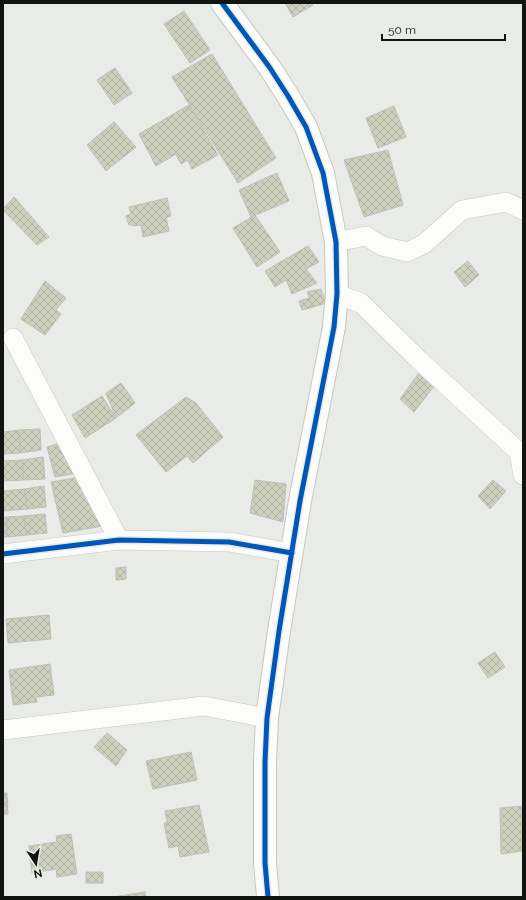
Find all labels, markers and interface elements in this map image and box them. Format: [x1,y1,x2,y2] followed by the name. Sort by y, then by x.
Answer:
[382,16,505,42] scale bar
[388,23,416,37] text: 50 m
[16,844,56,884] north arrow
[33,866,43,881] text: N

